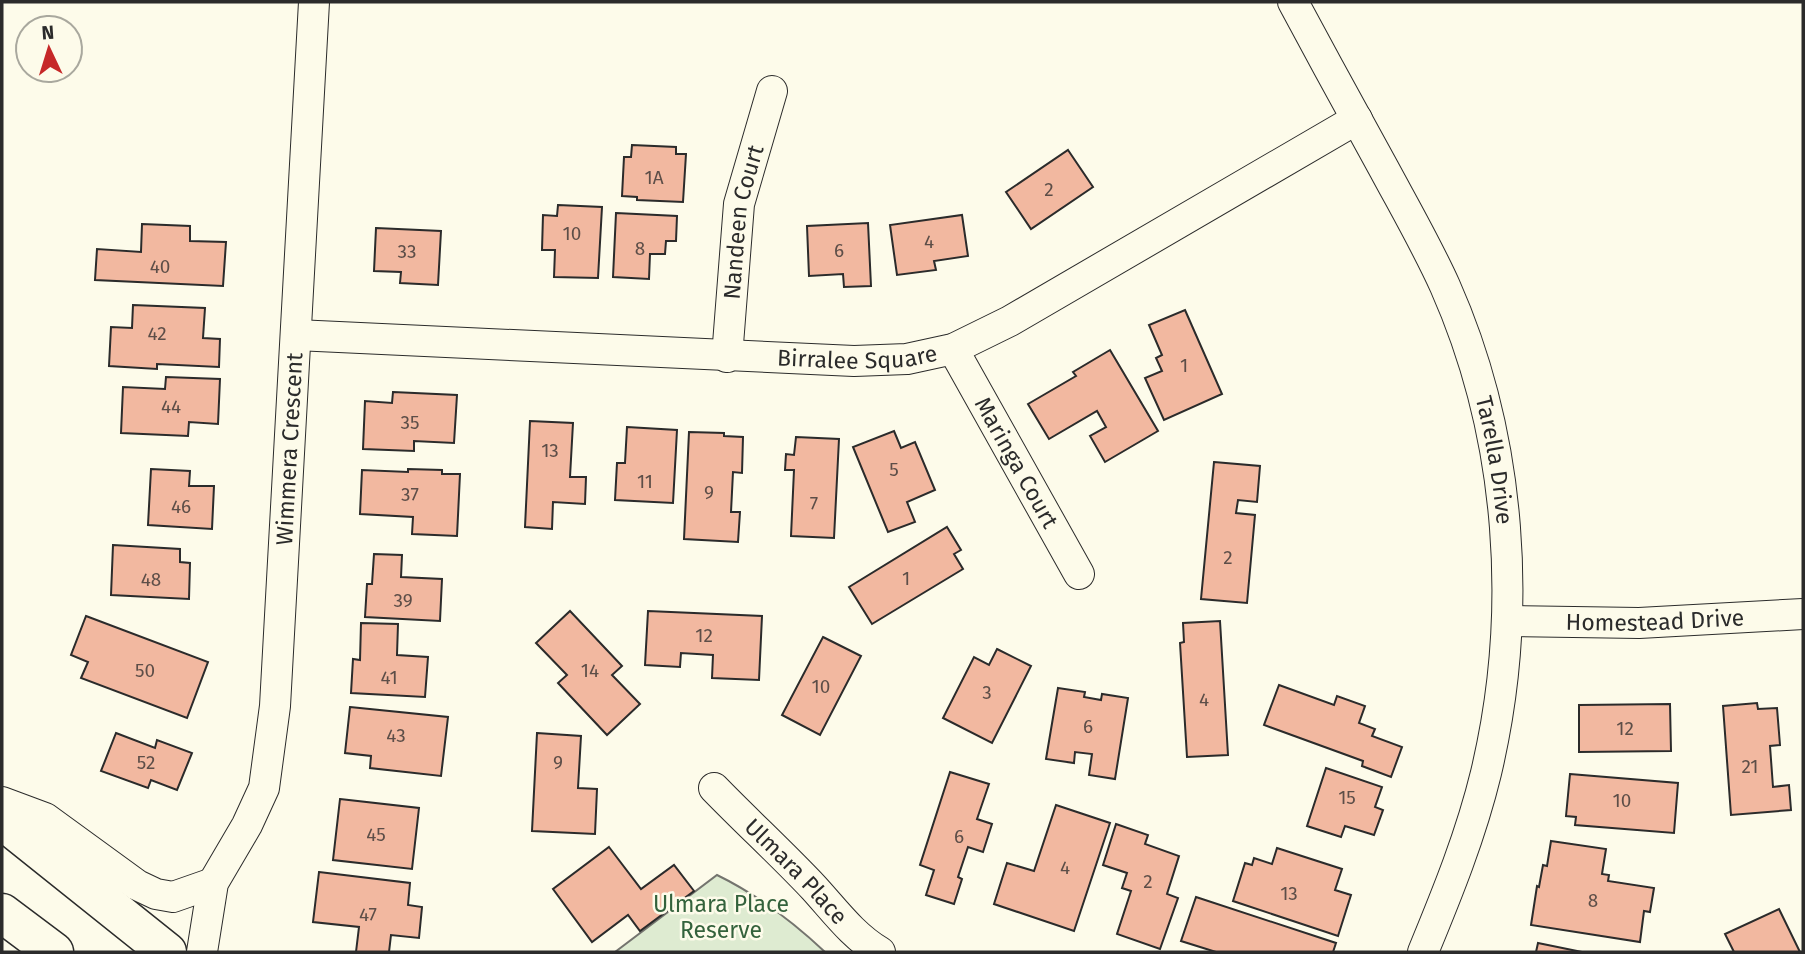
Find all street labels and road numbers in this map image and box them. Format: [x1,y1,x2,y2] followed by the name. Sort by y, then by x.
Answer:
[718,141,770,301] street label: Nandeen Court
[777,339,940,375] street label: Birralee Square
[270,351,309,546] street label: Wimmera Crescent
[969,392,1065,534] street label: Maringa Court
[1470,393,1519,526] street label: Tarella Drive
[1565,603,1745,637] street label: Homestead Drive
[739,813,853,930] street label: Ulmara Place

